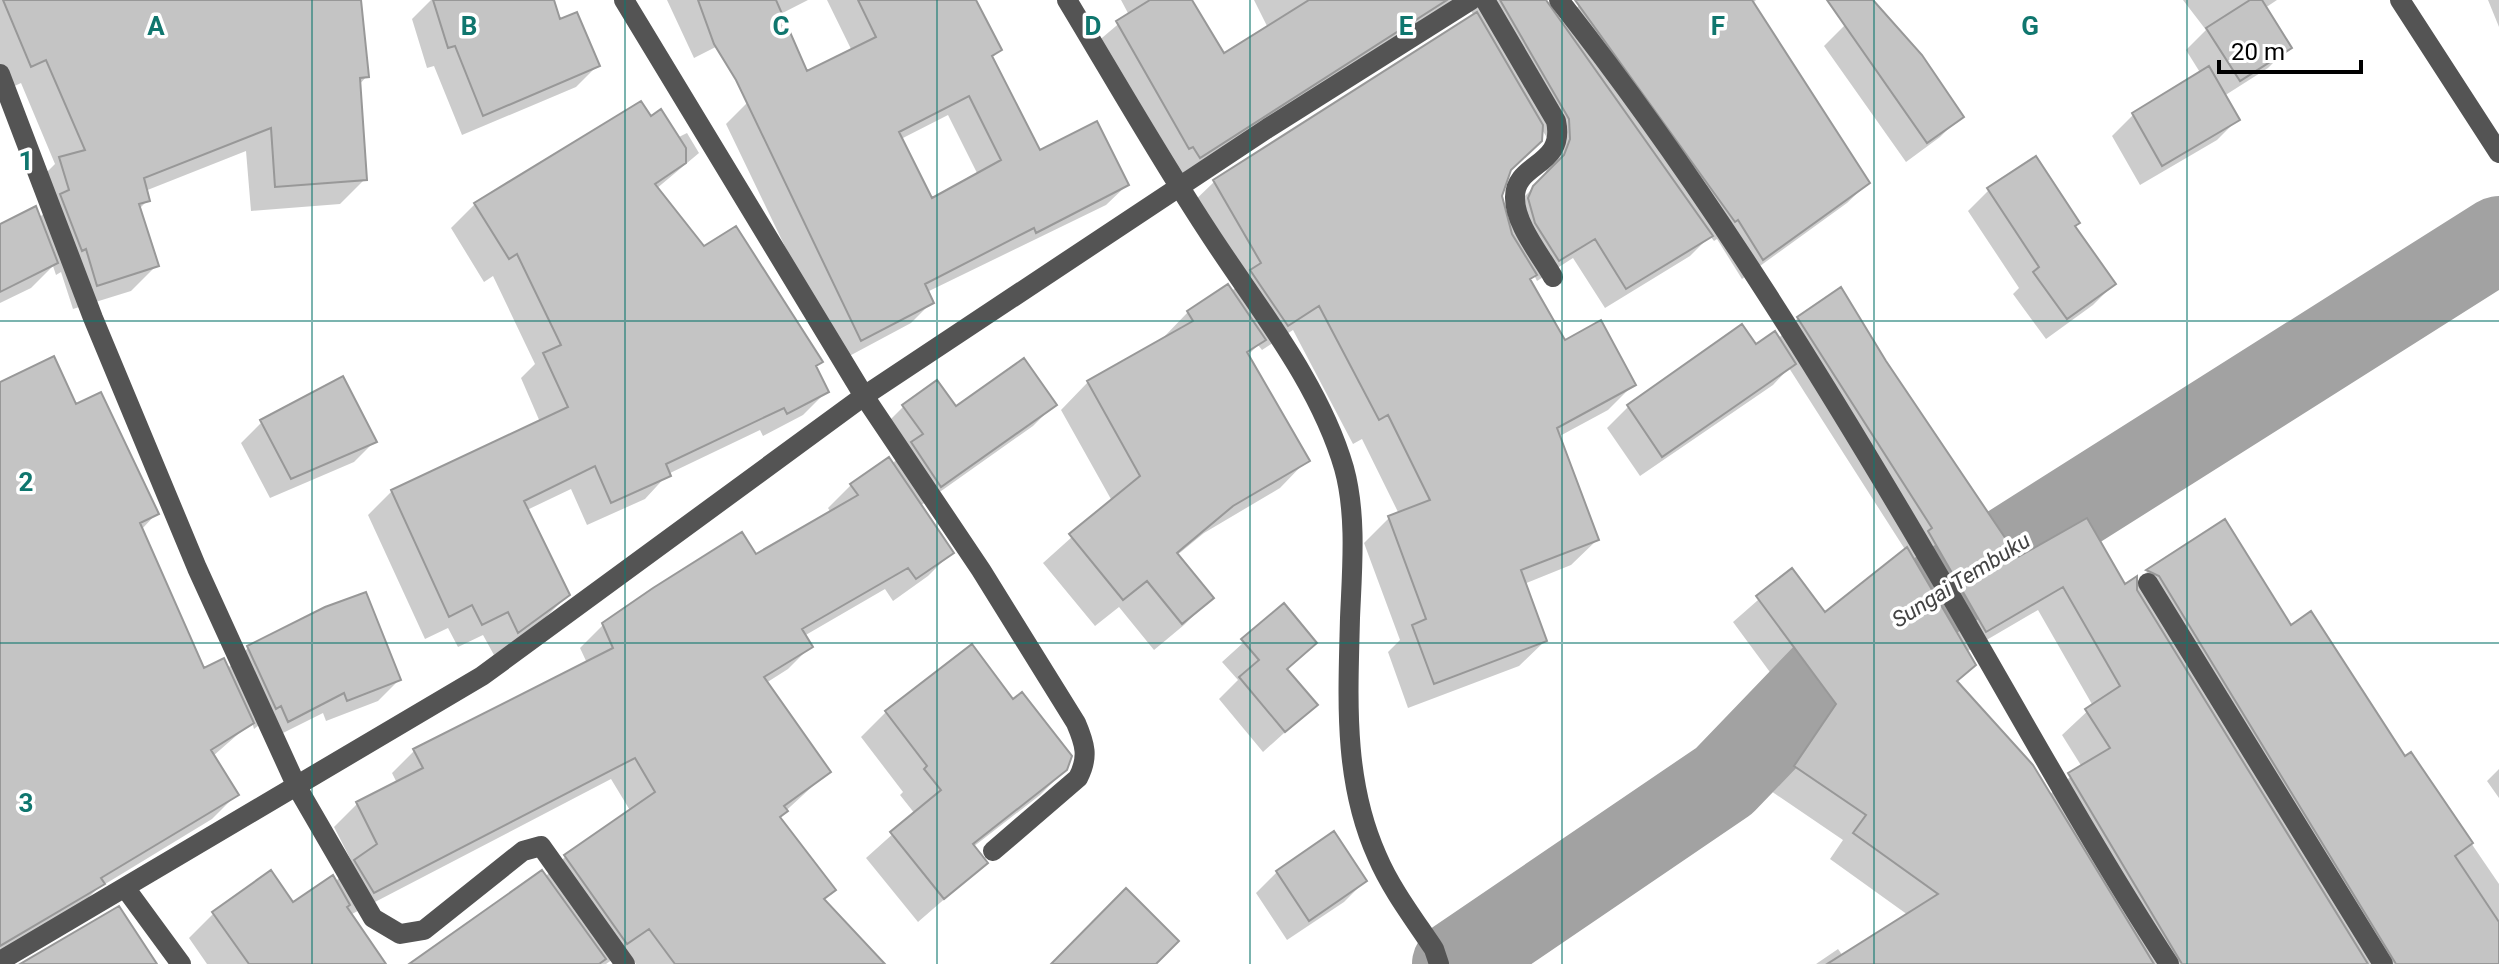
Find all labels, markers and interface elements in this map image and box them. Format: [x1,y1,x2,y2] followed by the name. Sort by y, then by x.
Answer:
[147,11,165,41] text: A
[461,11,477,41] text: B
[772,11,790,41] text: C
[1085,11,1101,41] text: D
[1399,11,1414,41] text: E
[1711,11,1725,41] text: F
[2021,11,2039,41] text: G
[2219,24,2361,74] scale bar
[2231,38,2285,66] text: 20 m
[19,146,33,176] text: 1
[19,467,33,497] text: 2
[1887,527,2035,632] water label: Sungai Tembuku
[19,788,33,818] text: 3

